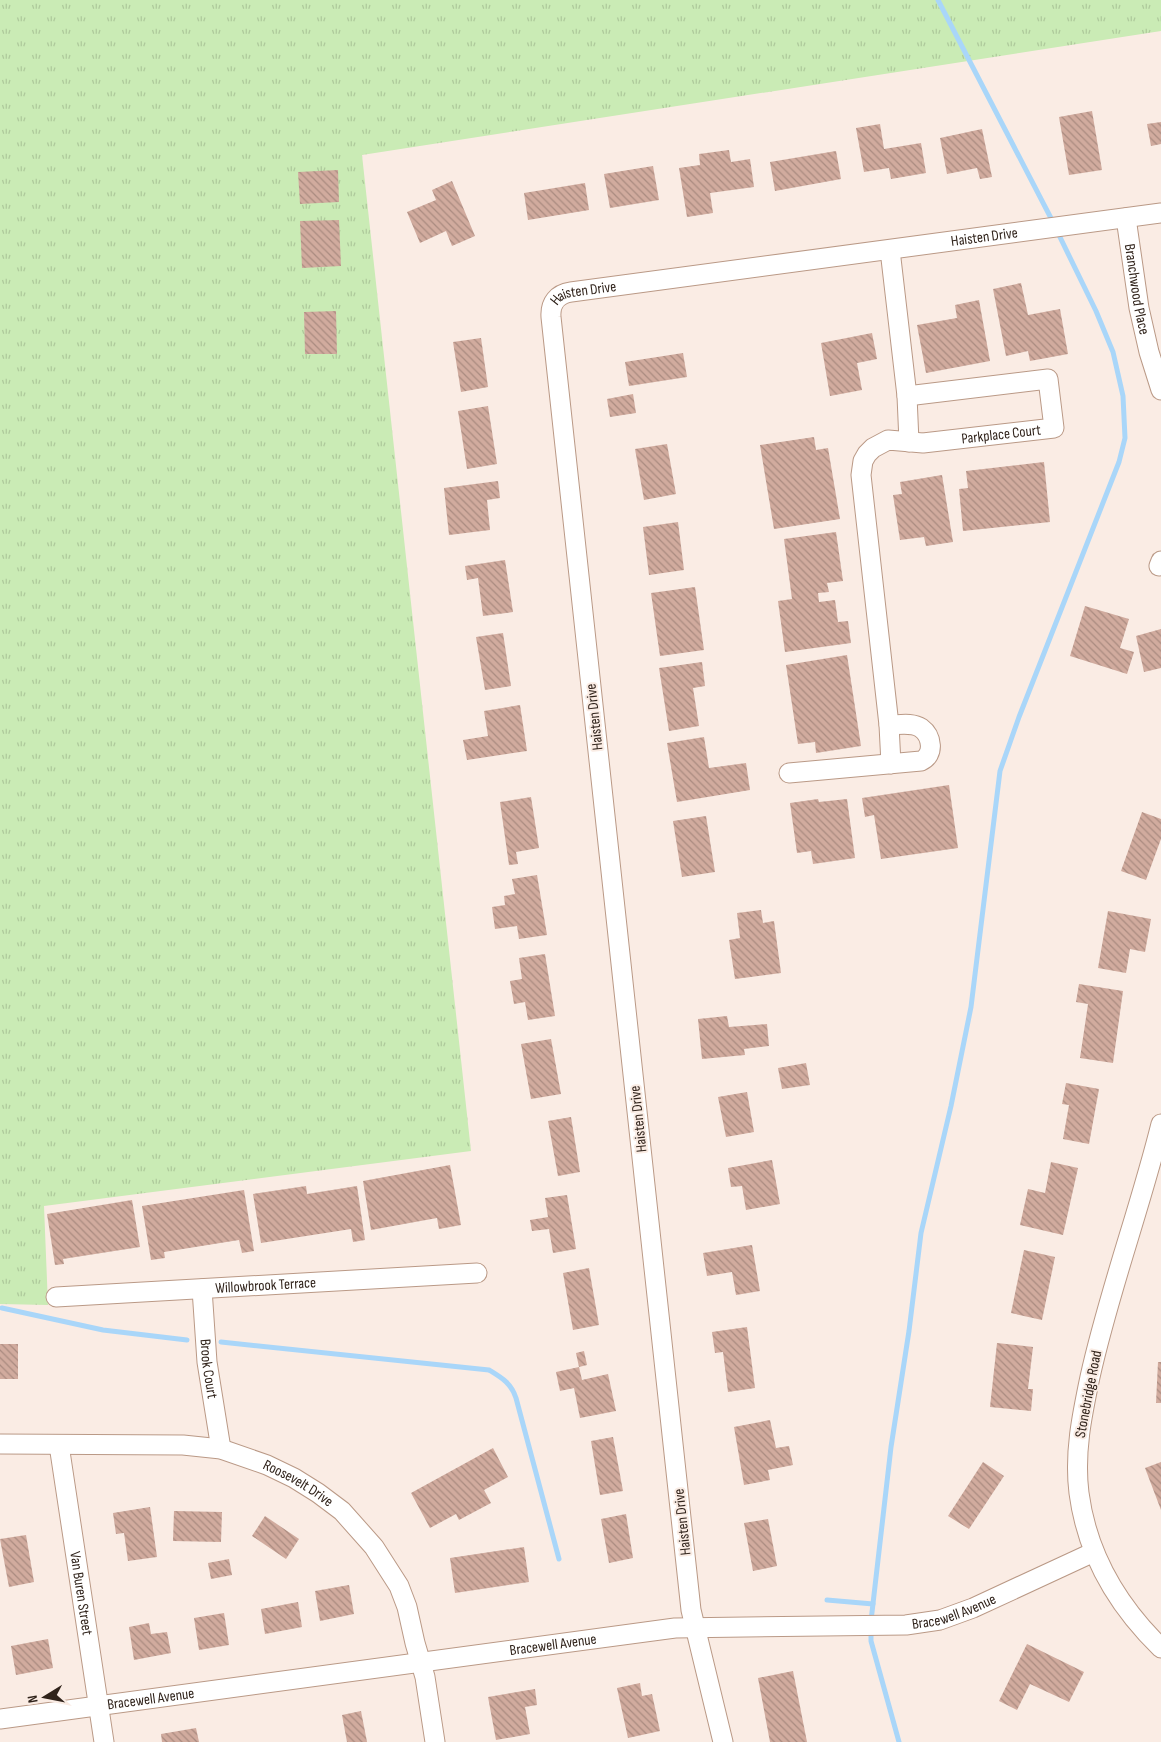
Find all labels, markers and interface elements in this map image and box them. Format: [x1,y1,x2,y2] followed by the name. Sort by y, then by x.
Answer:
[950,223,1019,251] street label: Haisten Drive
[1120,243,1154,337] street label: Branchwood Place
[546,277,617,309] street label: Haisten Drive
[960,421,1042,449] street label: Parkplace Court
[582,683,607,751] street label: Haisten Drive
[626,1085,651,1153] street label: Haisten Drive
[215,1273,317,1298] street label: Willowbrook Terrace
[195,1338,222,1400] street label: Brook Court
[1071,1349,1106,1439] street label: Stonebridge Road
[260,1456,337,1511] street label: Roosevelt Drive
[670,1488,695,1556] street label: Haisten Drive
[65,1550,97,1637] street label: Van Buren Street
[911,1590,999,1634] street label: Bracewell Avenue
[508,1630,598,1660] street label: Bracewell Avenue
[20,1672,70,1722] north arrow
[106,1684,195,1714] street label: Bracewell Avenue
[24,1694,42,1704] text: N

